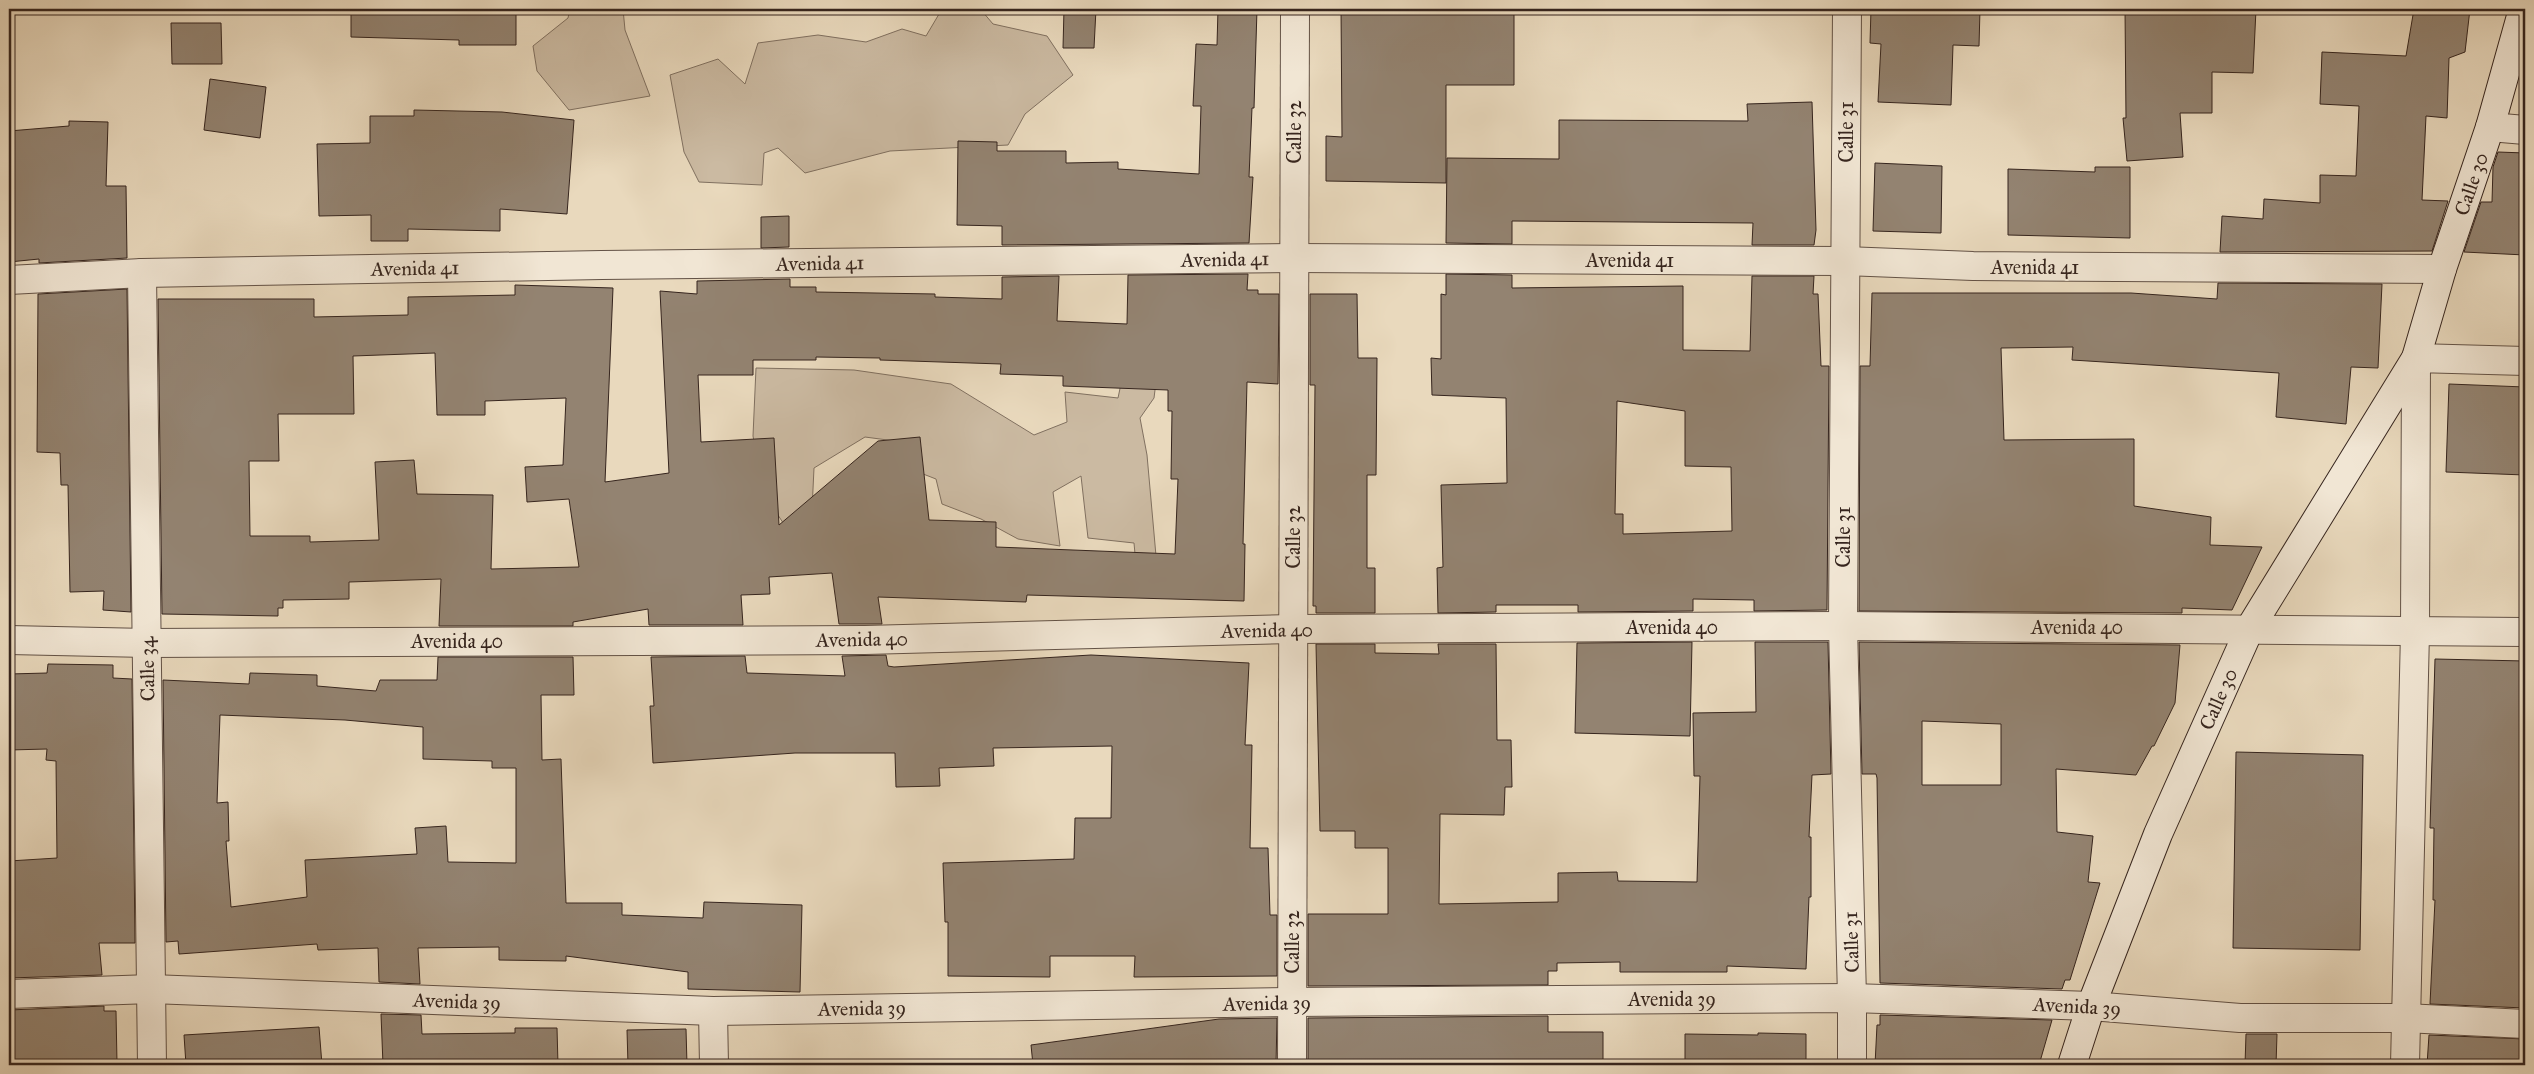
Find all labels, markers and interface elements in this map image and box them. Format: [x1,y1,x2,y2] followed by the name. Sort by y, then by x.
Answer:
[1282,100,1306,164] street label: Calle 32
[1834,101,1858,163] street label: Calle 31
[2449,149,2493,219] street label: Calle 30
[1180,246,1270,272] street label: Avenida 41
[1585,248,1674,272] street label: Avenida 41
[775,250,865,276] street label: Avenida 41
[370,255,460,281] street label: Avenida 41
[1990,255,2079,279] street label: Avenida 41
[1281,505,1305,569] street label: Calle 32
[1831,506,1855,568] street label: Calle 31
[1625,615,1718,639] street label: Avenida 40
[2030,615,2123,639] street label: Avenida 40
[1220,617,1313,643] street label: Avenida 40
[815,626,908,652] street label: Avenida 40
[410,629,503,653] street label: Avenida 40
[134,636,160,702] street label: Calle 34
[2194,664,2242,734] street label: Calle 30
[1280,910,1304,974] street label: Calle 32
[1838,911,1864,973] street label: Calle 31
[412,987,501,1015] street label: Avenida 39
[1627,987,1716,1011] street label: Avenida 39
[1222,990,1311,1016] street label: Avenida 39
[2031,992,2122,1020] street label: Avenida 39
[817,995,906,1021] street label: Avenida 39

